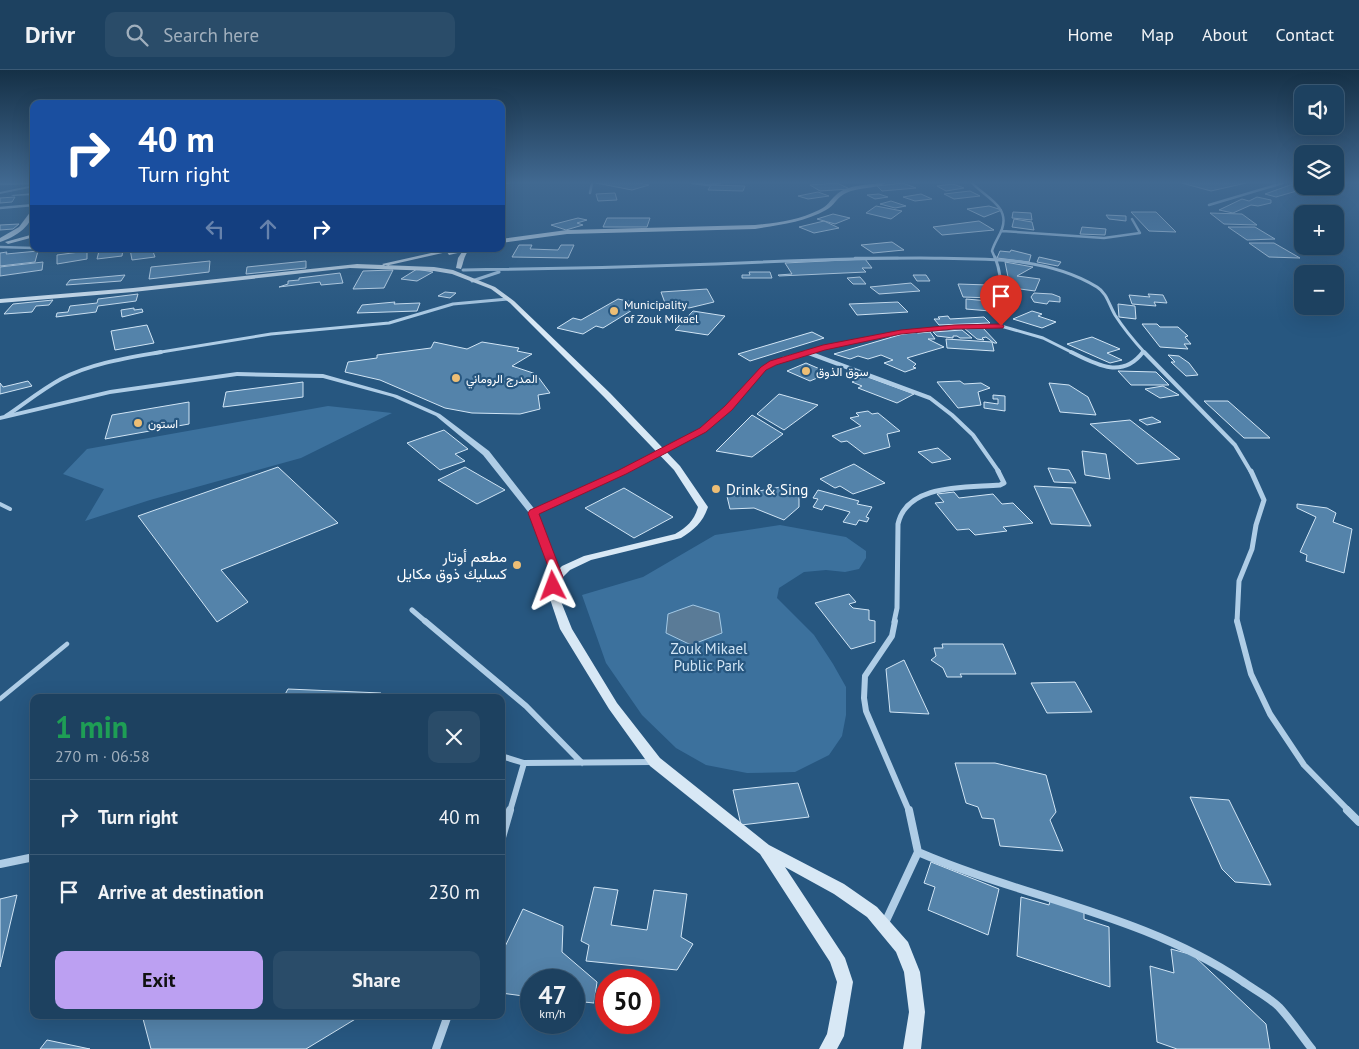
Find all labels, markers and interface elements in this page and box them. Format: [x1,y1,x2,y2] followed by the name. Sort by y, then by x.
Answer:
[105,12,455,57] search box
[25,19,75,50] text: Drivr
[123,21,151,49] icon: search
[163,23,259,47] text: Search here
[1067,23,1113,46] text: Home
[1141,23,1174,46] text: Map
[1202,23,1248,46] text: About
[1276,23,1334,46] text: Contact
[1294,85,1344,315] map controls
[1294,85,1344,135] button: sound
[138,116,215,162] text: 40 m
[55,120,120,185] icon: right
[1294,145,1344,195] button: layers
[138,160,230,188] text: Turn right
[1294,205,1344,255] button: +
[201,215,229,243] icon: left
[254,215,282,243] icon: ahead
[307,215,335,243] icon: right
[1294,265,1344,315] button: −
[980,275,1022,326] pin
[987,282,1015,310] icon: arrive
[624,297,699,326] place label: Municipality of Zouk Mikael
[608,305,620,317] marker: Municipality of Zouk Mikael
[816,364,869,380] place label: سوق الذوق
[800,365,812,377] marker: سوق الذوق
[466,371,538,389] place label: المدرج الروماني
[450,372,462,384] marker: المدرج الروماني
[148,416,178,432] place label: استون
[132,417,144,429] marker: استون
[726,480,808,499] place label: Drink & Sing
[710,483,722,495] marker: Drink & Sing
[397,547,507,583] place label: مطعم أوتار كسليك ذوق مكايل
[511,559,523,571] marker: مطعم أوتار كسليك ذوق مكايل
[526,559,578,611] position arrow
[671,639,748,675] park label: Zouk Mikael Public Park
[55,707,128,746] text: 1 min
[428,711,480,763] button: close
[55,746,150,766] text: 270 m · 06:58
[55,803,83,831] icon: right
[98,805,178,829] text: Turn right
[439,805,480,829] text: 40 m
[55,878,83,906] icon: arrive
[98,880,264,904] text: Arrive at destination
[428,880,480,904] text: 230 m
[55,951,263,1009] button: Exit
[273,951,480,1009] button: Share
[595,969,660,1034] speed limit sign: 50
[538,979,567,1011] text: 47
[539,1006,566,1021] text: km/h

